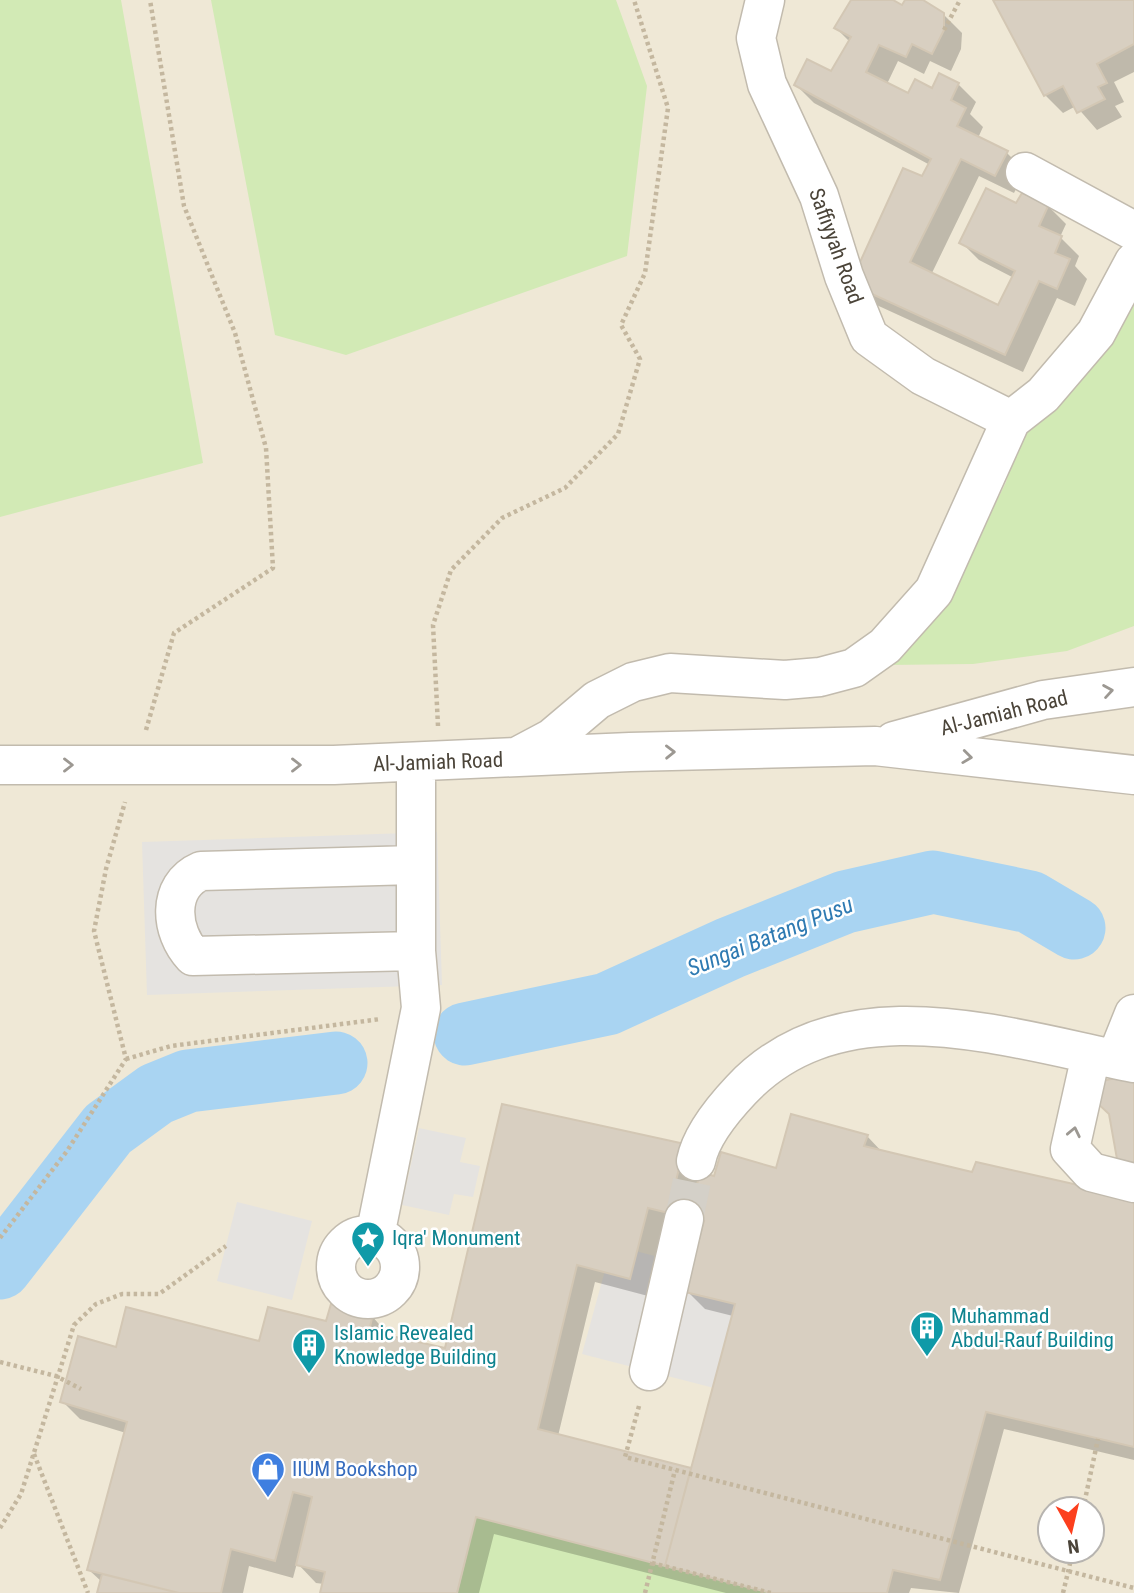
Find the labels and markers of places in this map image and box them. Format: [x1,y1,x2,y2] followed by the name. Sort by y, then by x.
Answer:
[349,1219,387,1268] place icon: Iqra' Monument
[392,1226,520,1250] place label: Iqra' Monument
[951,1304,1114,1352] place label: Muhammad Abdul-Rauf Building
[908,1309,946,1358] building icon: Muhammad Abdul-Rauf Building
[334,1321,497,1369] place label: Islamic Revealed Knowledge Building
[290,1326,328,1375] building icon: Islamic Revealed Knowledge Building
[249,1450,287,1499] shop icon: IIUM Bookshop
[292,1457,418,1481] place label: IIUM Bookshop

